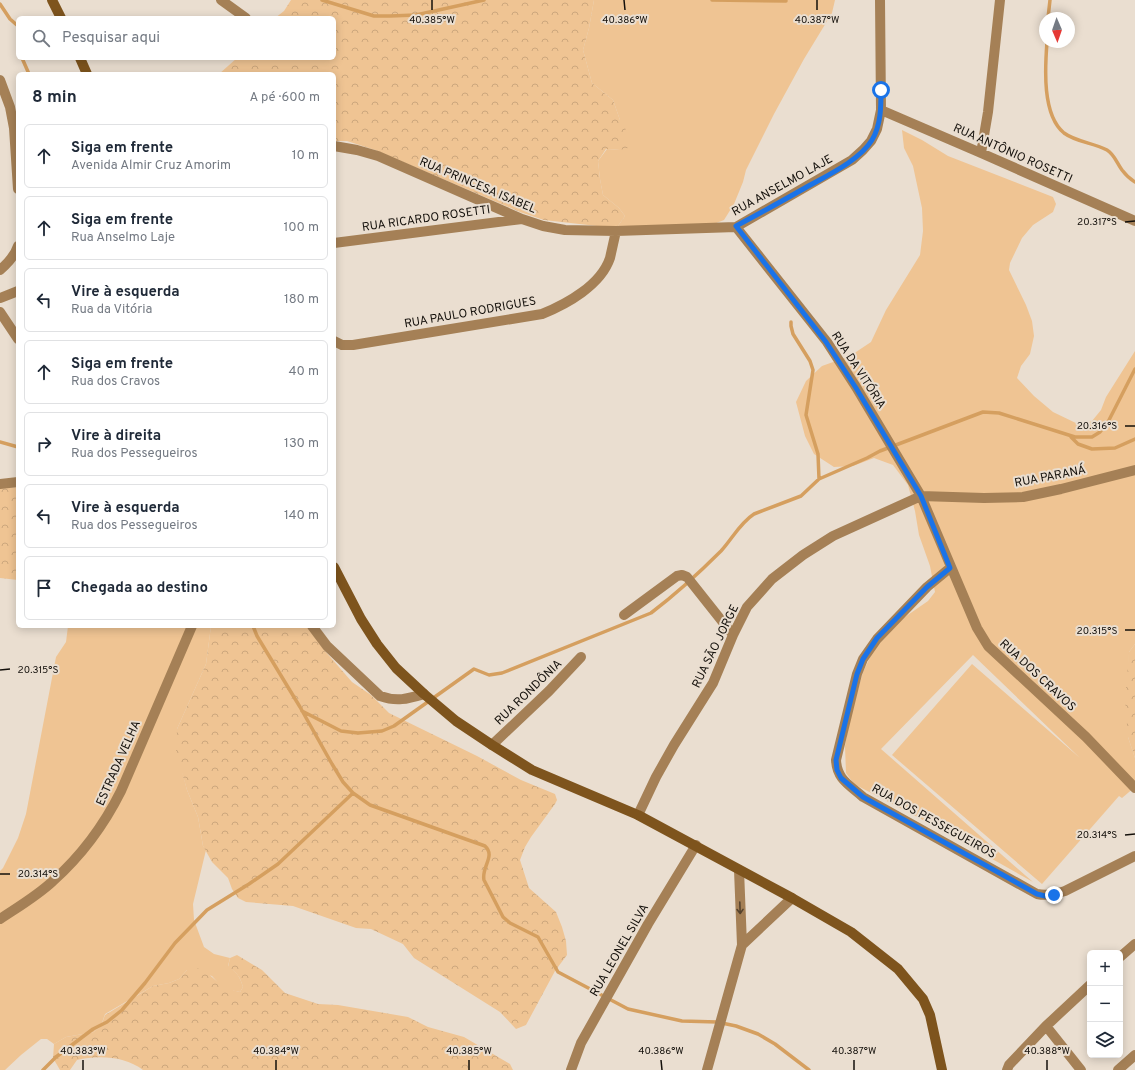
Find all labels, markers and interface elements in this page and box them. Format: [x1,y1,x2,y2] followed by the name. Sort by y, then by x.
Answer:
[1039,12,1075,48] north arrow
[409,14,455,27] text: 40.385°W
[602,14,648,27] text: 40.386°W
[795,14,839,27] text: 40.387°W
[16,16,336,60] search box
[30,27,52,49] icon: search
[62,29,160,48] text: Pesquisar aqui
[872,81,890,99] route start
[32,87,77,109] text: 8 min
[250,90,320,106] text: A pé · 600 m
[950,120,1075,187] street label: RUA ANTÔNIO ROSETTI
[71,139,173,158] text: Siga em frente
[33,145,55,167] icon: ahead
[292,148,319,164] text: 10 m
[729,151,836,220] street label: RUA ANSELMO LAJE
[417,154,539,218] street label: RUA PRINCESA ISABEL
[71,158,231,174] text: Avenida Almir Cruz Amorim
[361,202,491,236] street label: RUA RICARDO ROSETTI
[71,211,173,230] text: Siga em frente
[1077,216,1117,229] text: 20.317°S
[33,217,55,239] icon: ahead
[283,220,319,236] text: 100 m
[71,230,175,246] text: Rua Anselmo Laje
[71,283,180,302] text: Vire à esquerda
[33,289,55,311] icon: left
[284,292,319,308] text: 180 m
[403,294,537,332] street label: RUA PAULO RODRIGUES
[71,302,152,318] text: Rua da Vitória
[827,329,889,412] street label: RUA DA VITÓRIA
[71,355,173,374] text: Siga em frente
[33,361,55,383] icon: ahead
[289,364,319,380] text: 40 m
[71,374,160,390] text: Rua dos Cravos
[1077,420,1117,433] text: 20.316°S
[71,427,161,446] text: Vire à direita
[33,433,55,455] icon: right
[284,436,319,452] text: 130 m
[71,446,198,462] text: Rua dos Pessegueiros
[1013,462,1087,492] street label: RUA PARANÁ
[71,499,180,518] text: Vire à esquerda
[33,505,55,527] icon: left
[284,508,319,524] text: 140 m
[71,518,198,534] text: Rua dos Pessegueiros
[33,577,55,599] icon: arrive
[71,579,208,598] text: Chegada ao destino
[689,602,743,691] street label: RUA SÃO JORGE
[1077,625,1117,638] text: 20.315°S
[996,636,1079,715] street label: RUA DOS CRAVOS
[492,656,566,729] street label: RUA RONDÔNIA
[18,664,58,677] text: 20.315°S
[93,718,145,809] street label: ESTRADA VELHA
[868,781,999,863] street label: RUA DOS PESSEGUEIROS
[1077,829,1117,842] text: 20.314°S
[18,868,58,881] text: 20.314°S
[1045,886,1063,904] route end
[587,901,653,1000] street label: RUA LEONEL SILVA
[736,901,744,914] one-way arrow
[1087,950,1123,1058] map controls
[1087,950,1123,986] button: +
[1087,986,1123,1022] button: −
[1087,1022,1123,1058] button: layers
[60,1045,106,1058] text: 40.383°W
[253,1045,299,1058] text: 40.384°W
[446,1045,492,1058] text: 40.385°W
[638,1045,684,1058] text: 40.386°W
[832,1045,876,1058] text: 40.387°W
[1024,1045,1070,1058] text: 40.388°W

